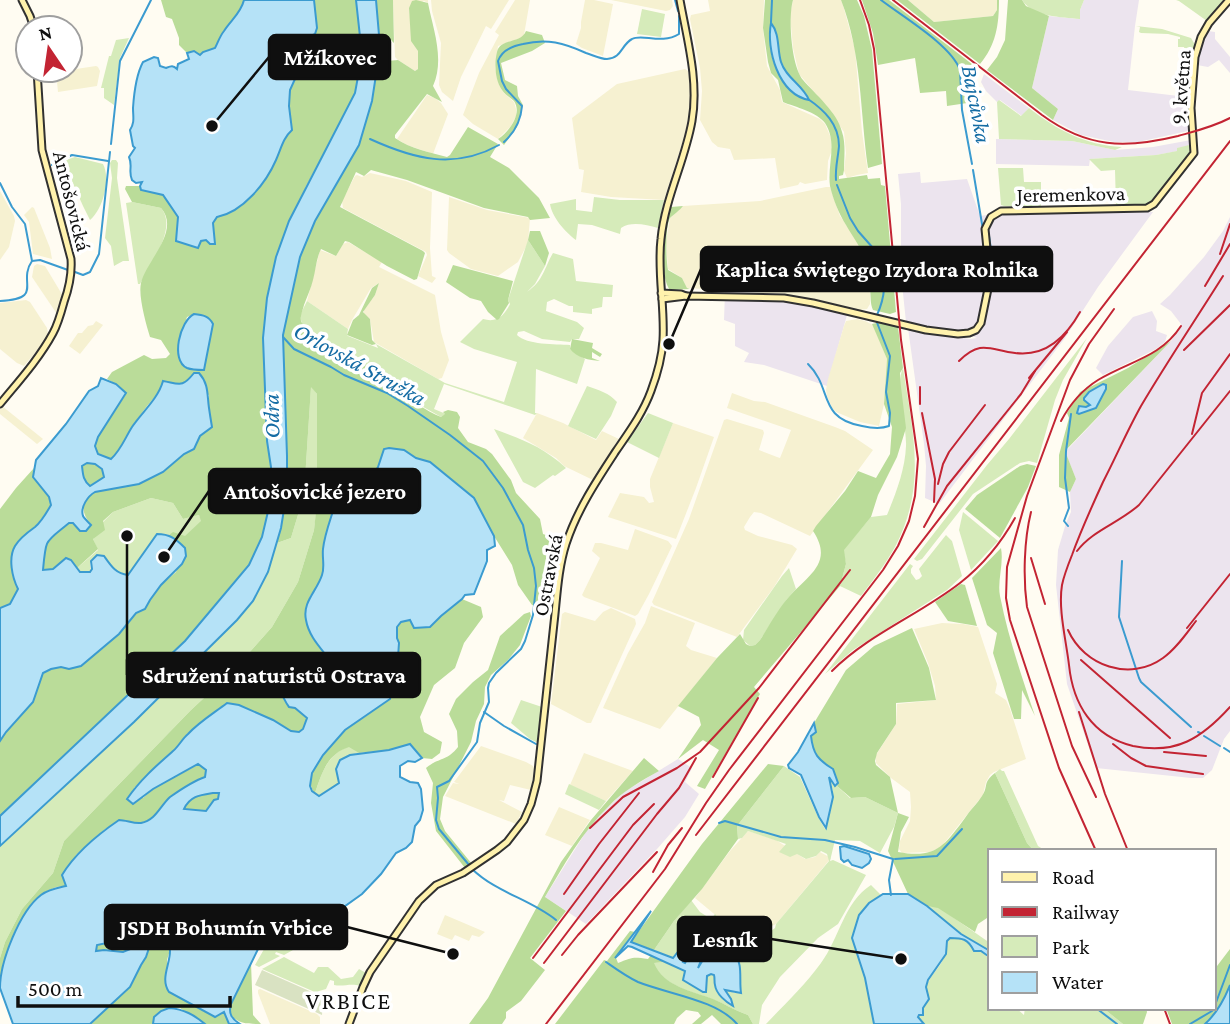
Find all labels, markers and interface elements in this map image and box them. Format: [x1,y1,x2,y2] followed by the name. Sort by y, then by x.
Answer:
[14,14,84,84] north arrow
[37,21,54,45] text: N
[269,35,390,79] callout: Mžíkovec
[283,44,377,70] text: Mžíkovec
[1166,48,1196,125] street label: 9. května
[956,63,997,146] water label: Bajcůvka
[48,148,96,254] street label: Antošovická
[1015,181,1126,207] street label: Jeremenkova
[701,247,1052,291] callout: Kaplica świętego Izydora Rolnika
[716,256,1039,282] text: Kaplica świętego Izydora Rolnika
[289,317,431,411] water label: Orlovská Stružka
[258,393,284,439] water label: Odra
[209,469,420,513] callout: Antošovické jezero
[223,478,406,504] text: Antošovické jezero
[528,532,568,618] street label: Ostravská
[127,653,420,697] callout: Sdružení naturistů Ostrava
[142,662,407,688] text: Sdružení naturistů Ostrava
[988,849,1216,1010] legend
[1052,865,1095,889] text: Road
[1052,900,1119,924] text: Railway
[105,905,347,949] callout: JSDH Bohumín Vrbice
[117,914,333,940] text: JSDH Bohumín Vrbice
[678,917,771,961] callout: Lesník
[693,926,758,952] text: Lesník
[1052,935,1089,959] text: Park
[18,964,229,1008] scale bar
[1052,970,1104,994] text: Water
[28,977,83,1001] text: 500 m
[306,987,392,1014] district label: VRBICE

